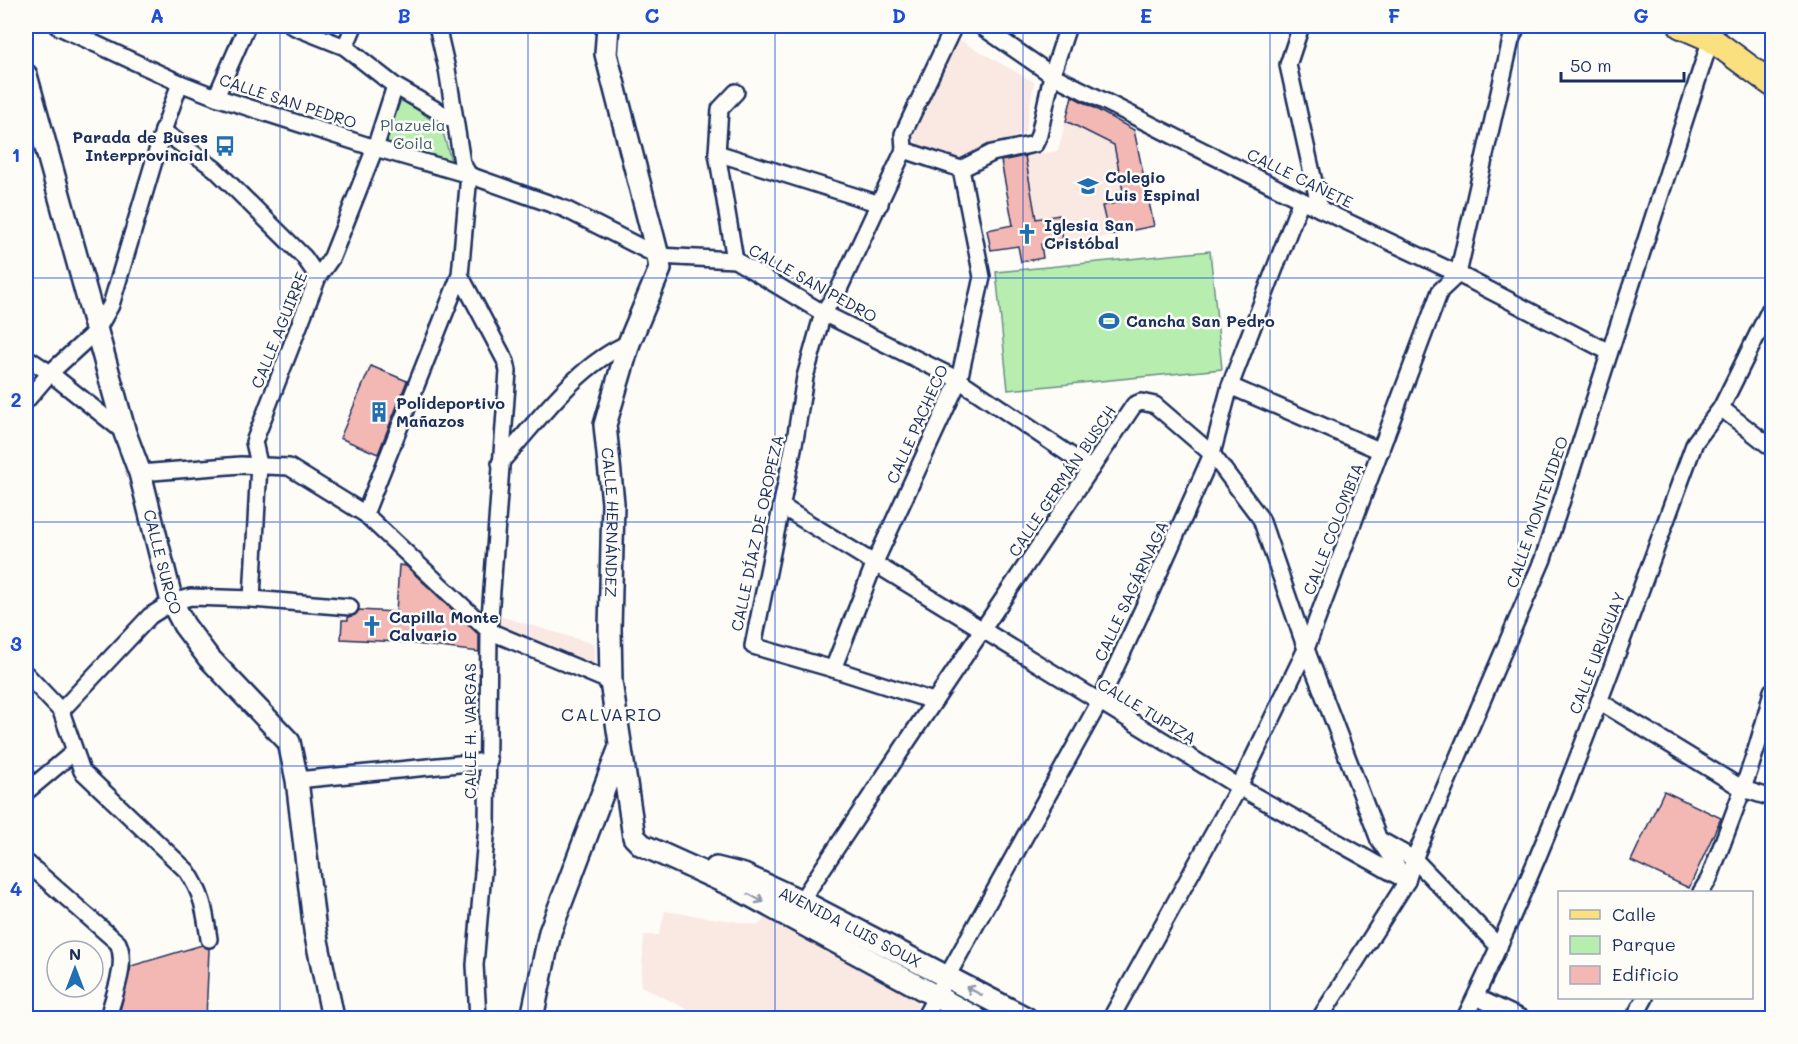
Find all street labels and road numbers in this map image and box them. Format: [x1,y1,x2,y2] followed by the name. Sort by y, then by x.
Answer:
[217,68,360,133] street label: CALLE SAN PEDRO
[1244,143,1357,212] street label: CALLE CAÑETE
[745,239,881,327] street label: CALLE SAN PEDRO
[246,268,311,391] street label: CALLE AGUIRRE
[881,361,952,487] street label: CALLE PACHECO
[1003,401,1120,560] street label: CALLE GERMÁN BUSCH
[725,433,788,633] street label: CALLE DÍAZ DE OROPEZA
[1501,433,1572,590] street label: CALLE MONTEVIDEO
[597,446,624,598] street label: CALLE HERNÁNDEZ
[1298,460,1367,598] street label: CALLE COLOMBIA
[139,507,188,618] street label: CALLE SURCO
[1089,517,1172,664] street label: CALLE SAGÁRNAGA
[1564,589,1630,717] street label: CALLE URUGUAY
[459,663,480,799] street label: CALLE H. VARGAS
[1094,673,1201,748] street label: CALLE TUPIZA
[776,881,925,972] street label: AVENIDA LUIS SOUX

